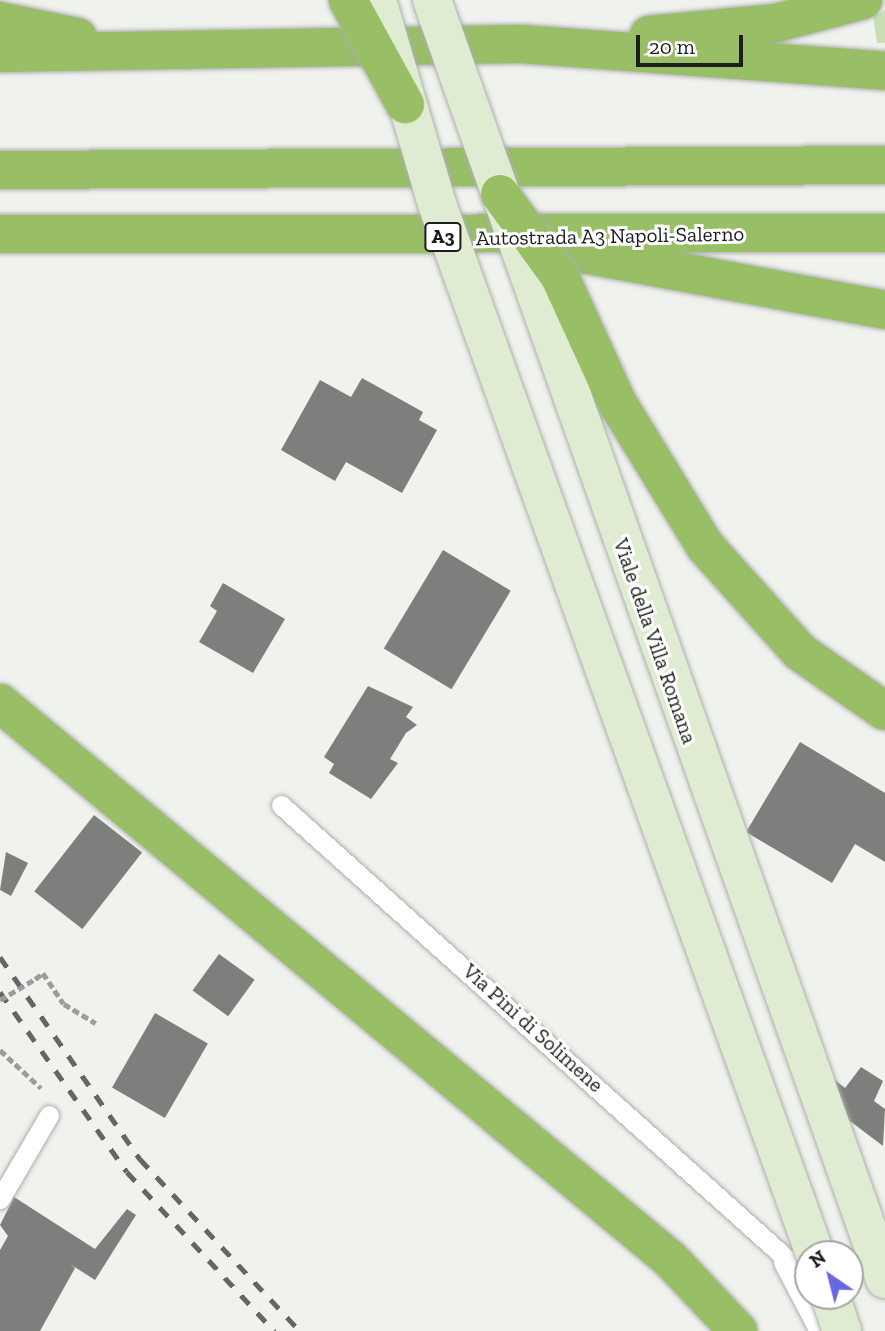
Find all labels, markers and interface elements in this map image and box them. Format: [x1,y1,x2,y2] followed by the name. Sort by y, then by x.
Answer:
[640,21,747,65] scale bar
[649,34,695,59] text: 20 m
[424,221,462,252] road number: A3
[475,221,745,251] street label: Autostrada A3 Napoli-Salerno
[608,535,702,747] street label: Viale della Villa Romana
[458,958,608,1098] street label: Via Pini di Solimene
[794,1240,864,1310] north arrow
[805,1245,830,1273] text: N

